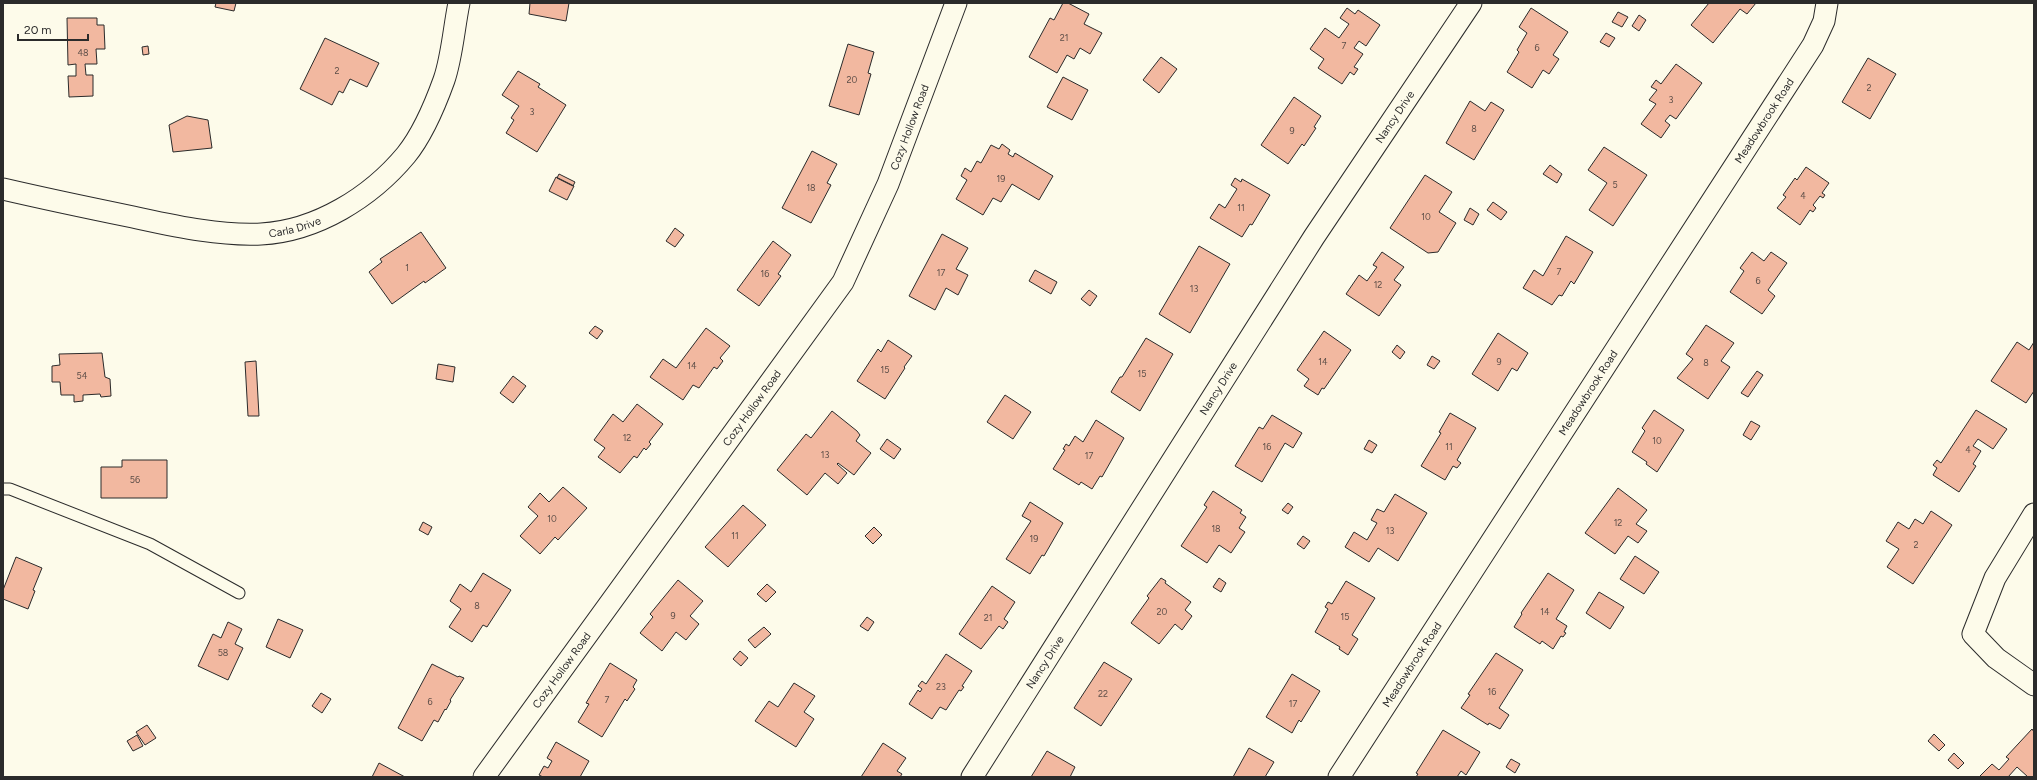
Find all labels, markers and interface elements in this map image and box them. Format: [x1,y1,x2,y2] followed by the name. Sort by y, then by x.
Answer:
[18,16,88,42] scale bar
[24,23,52,37] text: 20 m
[1060,32,1068,43] house number: 21
[1342,40,1347,51] house number: 7
[1534,42,1540,53] house number: 6
[77,47,89,58] house number: 48
[334,65,340,76] house number: 2
[847,74,858,85] house number: 20
[1732,76,1797,166] street label: Meadowbrook Road
[1866,82,1872,93] house number: 2
[888,83,932,172] street label: Cozy Hollow Road
[1373,88,1417,146] street label: Nancy Drive
[1669,94,1674,105] house number: 3
[530,106,535,117] house number: 3
[1471,123,1477,134] house number: 8
[1289,125,1295,136] house number: 9
[997,173,1005,184] house number: 19
[1612,179,1618,190] house number: 5
[806,182,816,193] house number: 18
[1800,190,1806,201] house number: 4
[1237,202,1245,213] house number: 11
[1421,211,1431,222] house number: 10
[268,214,323,240] street label: Carla Drive
[405,262,409,273] house number: 1
[1557,266,1562,277] house number: 7
[937,267,945,278] house number: 17
[761,268,769,279] house number: 16
[1755,275,1761,286] house number: 6
[1374,279,1382,290] house number: 12
[1190,283,1198,294] house number: 13
[1556,348,1621,438] street label: Meadowbrook Road
[1318,356,1328,367] house number: 14
[1496,356,1502,367] house number: 9
[1703,357,1709,368] house number: 8
[687,360,697,371] house number: 14
[1197,360,1240,418] street label: Nancy Drive
[881,364,889,375] house number: 15
[720,368,784,449] street label: Cozy Hollow Road
[1138,368,1146,379] house number: 15
[77,370,88,381] house number: 54
[623,432,631,443] house number: 12
[1652,435,1662,446] house number: 10
[1263,441,1271,452] house number: 16
[1445,441,1453,452] house number: 11
[1965,444,1971,455] house number: 4
[821,449,829,460] house number: 13
[1085,450,1093,461] house number: 17
[130,474,140,485] house number: 56
[547,513,557,524] house number: 10
[1614,517,1622,528] house number: 12
[1211,523,1221,534] house number: 18
[1386,525,1394,536] house number: 13
[731,530,739,541] house number: 11
[1030,533,1038,544] house number: 19
[1913,539,1919,550] house number: 2
[474,600,480,611] house number: 8
[1157,606,1168,617] house number: 20
[1540,606,1550,617] house number: 14
[670,610,676,621] house number: 9
[1341,611,1349,622] house number: 15
[984,612,992,623] house number: 21
[1380,620,1445,710] street label: Meadowbrook Road
[530,630,594,711] street label: Cozy Hollow Road
[1024,634,1067,691] street label: Nancy Drive
[218,647,229,658] house number: 58
[936,681,946,692] house number: 23
[1488,686,1496,697] house number: 16
[1098,688,1108,699] house number: 22
[605,694,610,705] house number: 7
[427,696,433,707] house number: 6
[1289,698,1297,709] house number: 17

